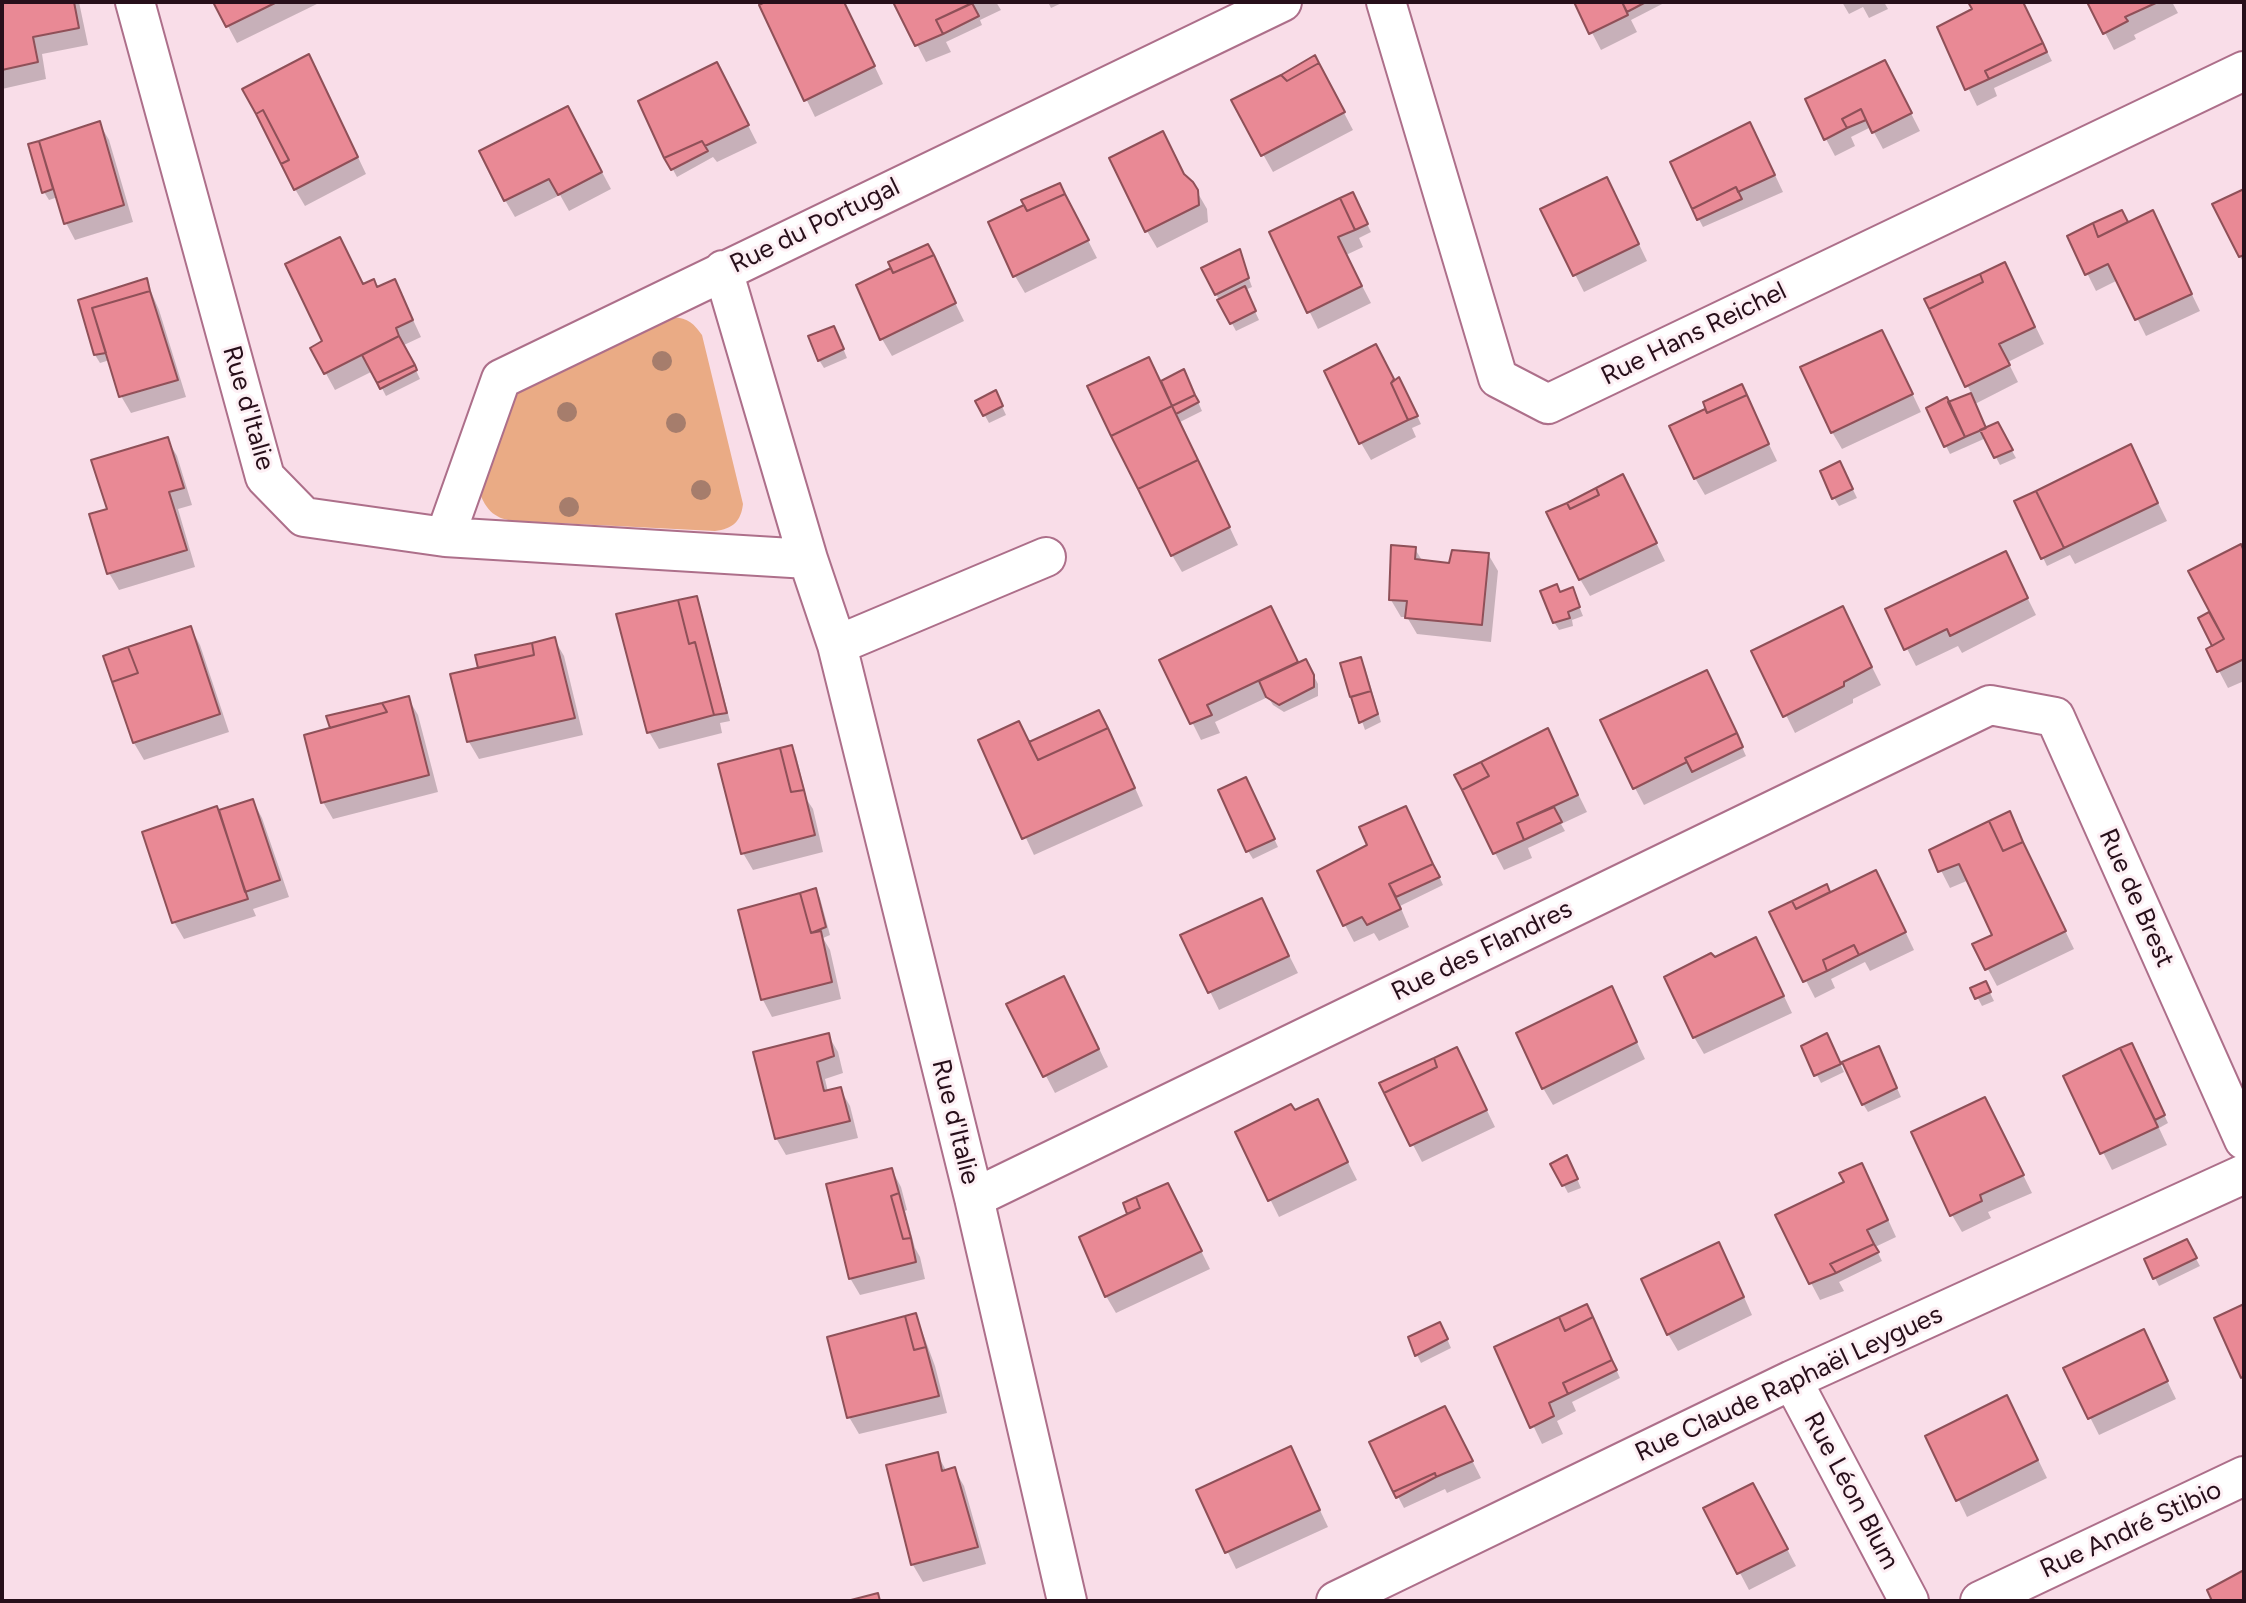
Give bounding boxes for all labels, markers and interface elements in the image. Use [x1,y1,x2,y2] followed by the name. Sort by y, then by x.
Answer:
[725,171,905,281] street label: Rue du Portugal
[1596,276,1792,392] street label: Rue Hans Reichel
[215,342,281,474] street label: Rue d'Italie
[2092,824,2180,972] street label: Rue de Brest
[1386,894,1578,1008] street label: Rue des Flandres
[924,1056,986,1188] street label: Rue d'Italie
[1630,1299,1948,1469] street label: Rue Claude Raphaël Leygues
[1797,1407,1905,1575] street label: Rue Léon Blum
[2035,1474,2227,1586] street label: Rue André Stibio

